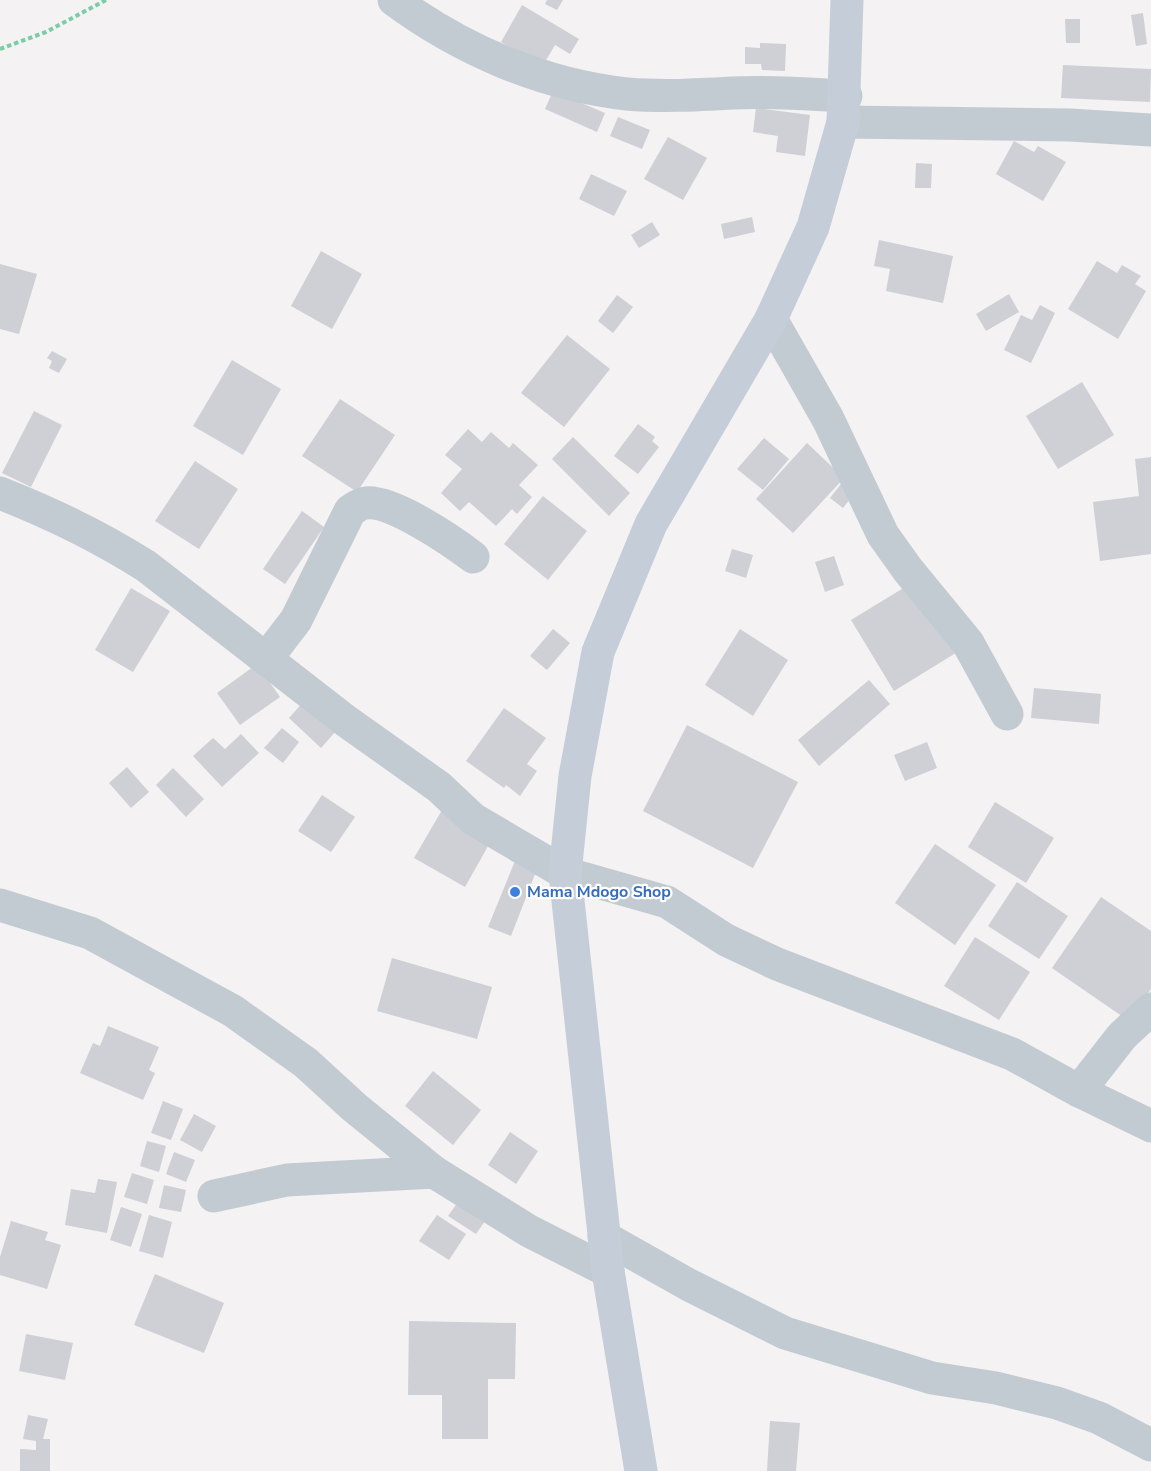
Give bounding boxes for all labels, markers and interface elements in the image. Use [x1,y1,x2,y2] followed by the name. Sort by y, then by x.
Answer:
[527,881,671,903] place label: Mama Mdogo Shop
[508,885,522,899] marker: Mama Mdogo Shop

